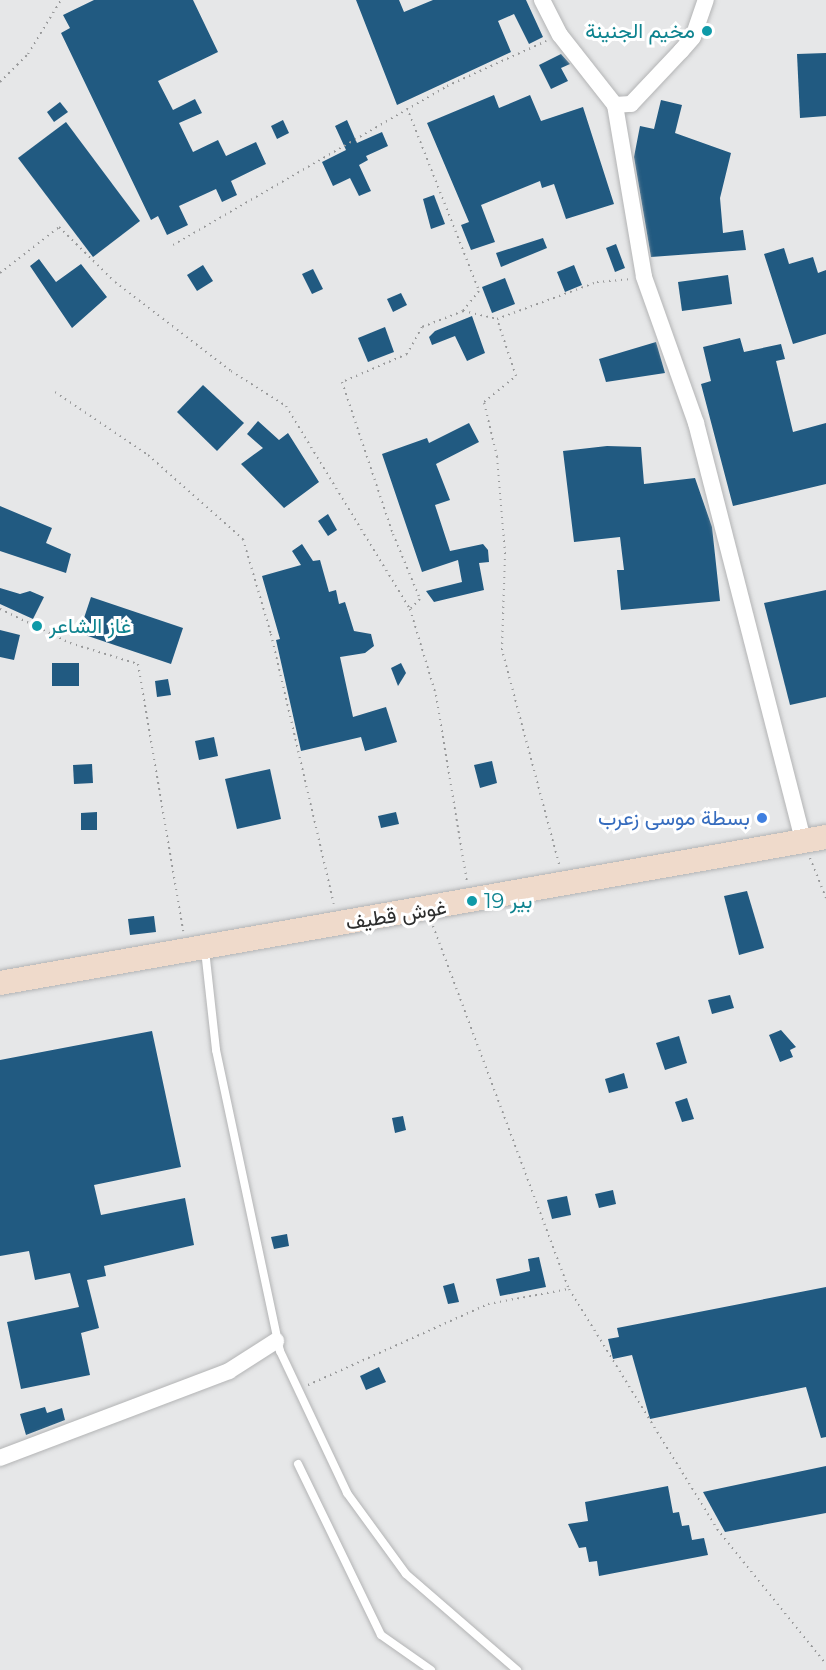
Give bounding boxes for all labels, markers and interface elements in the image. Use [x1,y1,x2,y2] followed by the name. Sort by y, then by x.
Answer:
[585,18,695,44] place label: مخيم الجنينة
[700,24,714,38] marker: مخيم الجنينة
[49,613,131,639] place label: غاز الشاعر
[30,619,44,633] marker: غاز الشاعر
[598,805,750,831] place label: بسطة موسى زعرب
[755,811,769,825] marker: بسطة موسى زعرب
[484,888,533,914] place label: بير 19
[465,894,479,908] marker: بير 19
[344,895,448,935] street label: غوش قطيف

